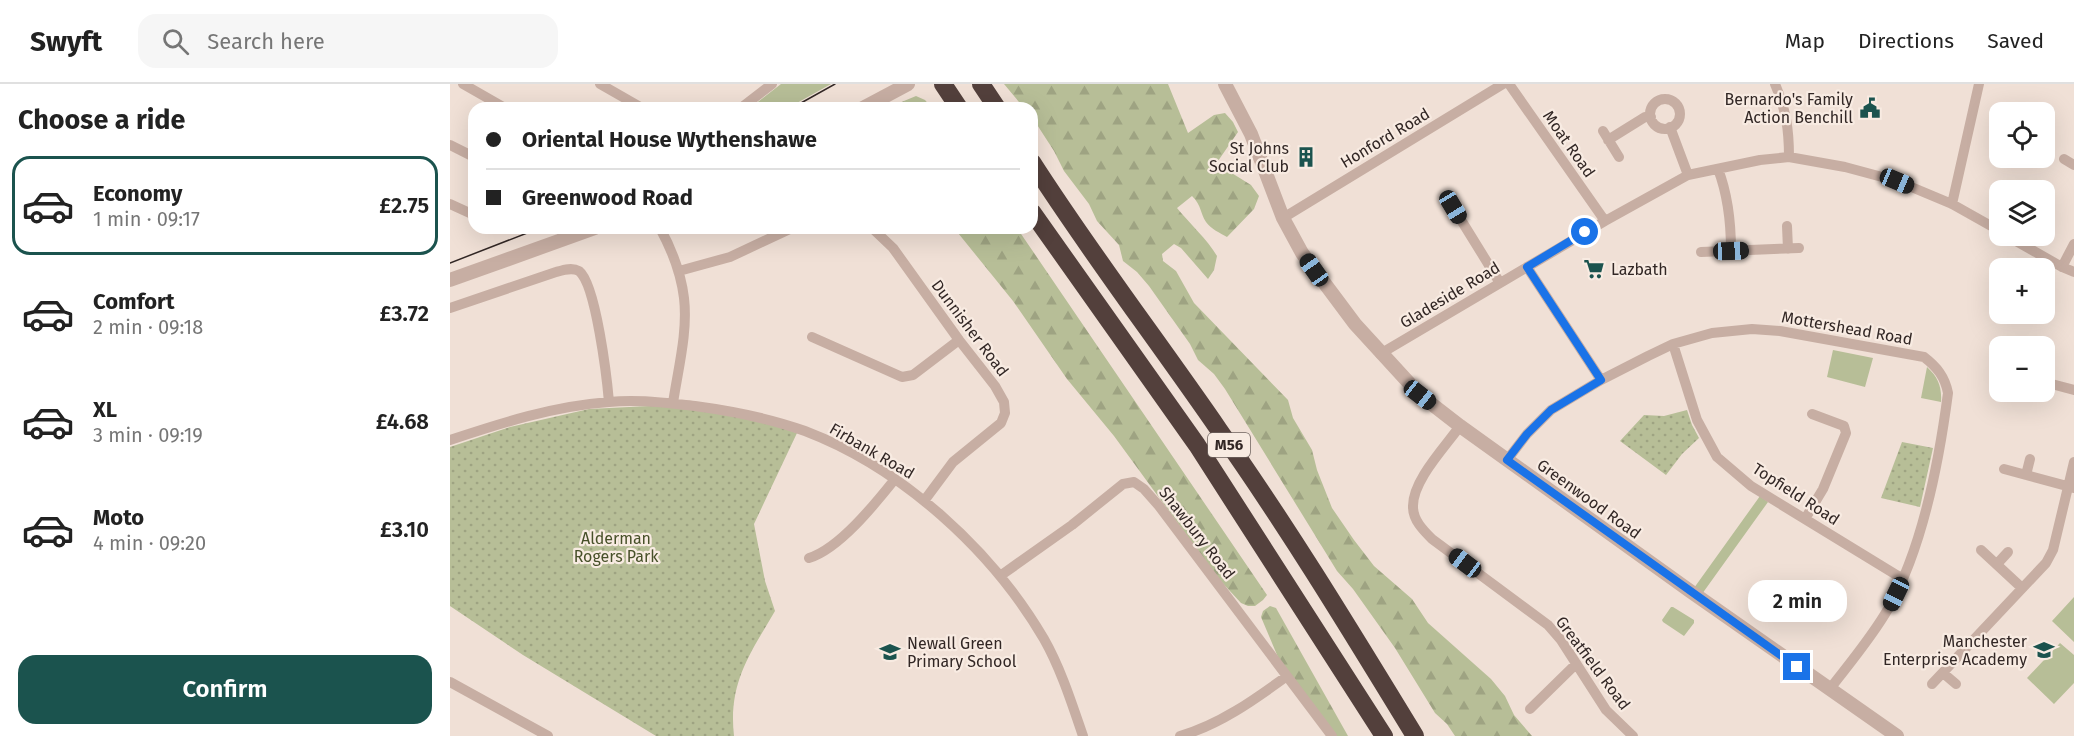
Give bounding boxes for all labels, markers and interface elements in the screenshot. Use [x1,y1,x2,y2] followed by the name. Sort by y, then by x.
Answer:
[138,14,558,68] search box
[30,25,102,58] text: Swyft
[159,25,192,58] icon: search
[207,28,325,55] text: Search here
[1785,28,1825,54] text: Map
[1858,28,1954,54] text: Directions
[1987,28,2044,54] text: Saved
[1725,90,1853,127] place label: Bernardo's Family Action Benchill
[1858,96,1882,120] public building icon: Bernardo's Family Action Benchill
[1989,102,2055,402] map controls
[1989,102,2055,168] button: locate
[18,104,185,136] text: Choose a ride
[1337,104,1433,172] street label: Honford Road
[1539,107,1599,181] street label: Moat Road
[522,126,817,153] text: Oriental House Wythenshawe
[1209,139,1289,176] place label: St Johns Social Club
[1294,145,1318,169] building icon: St Johns Social Club
[1877,166,1917,196] car
[21,179,75,233] icon: car
[93,180,182,207] text: Economy
[1989,180,2055,246] button: layers
[522,184,693,211] text: Greenwood Road
[1436,187,1470,227] car
[379,192,429,219] text: £2.75
[93,207,200,231] text: 1 min · 09:17
[1571,218,1598,245] route start
[1713,241,1749,261] car
[1296,250,1332,290] car
[1582,257,1606,281] supermarket icon: Lazbath
[1397,258,1503,332] street label: Gladeside Road
[1989,258,2055,324] button: +
[1611,260,1668,279] place label: Lazbath
[928,276,1012,380] street label: Dunnisher Road
[21,287,75,341] icon: car
[93,288,174,315] text: Comfort
[379,300,429,327] text: £3.72
[1780,307,1914,349] street label: Mottershead Road
[93,315,203,339] text: 2 min · 09:18
[1989,336,2055,402] button: −
[1400,377,1440,413] car
[21,395,75,449] icon: car
[93,396,117,423] text: XL
[376,408,429,435] text: £4.68
[826,419,918,483] street label: Firbank Road
[93,423,203,447] text: 3 min · 09:19
[1208,433,1250,457] road number: M56
[1533,455,1645,543] street label: Greenwood Road
[1749,459,1843,529] street label: Topfield Road
[1155,483,1239,583] street label: Shawbury Road
[21,503,75,557] icon: car
[93,504,144,531] text: Moto
[380,516,429,543] text: £3.10
[574,529,659,566] park label: Alderman Rogers Park
[93,531,206,555] text: 4 min · 09:20
[1445,545,1485,581] car
[1880,574,1912,614] car
[1748,580,1846,622] callout: 2 min
[1773,589,1822,613] text: 2 min
[1552,613,1634,713] street label: Greatfield Road
[1883,632,2028,669] place label: Manchester Enterprise Academy
[907,634,1017,671] place label: Newall Green Primary School
[2032,638,2056,662] school or university icon: Manchester Enterprise Academy
[878,640,902,664] school or university icon: Newall Green Primary School
[1783,653,1810,680] route end
[18,655,432,724] button: Confirm

